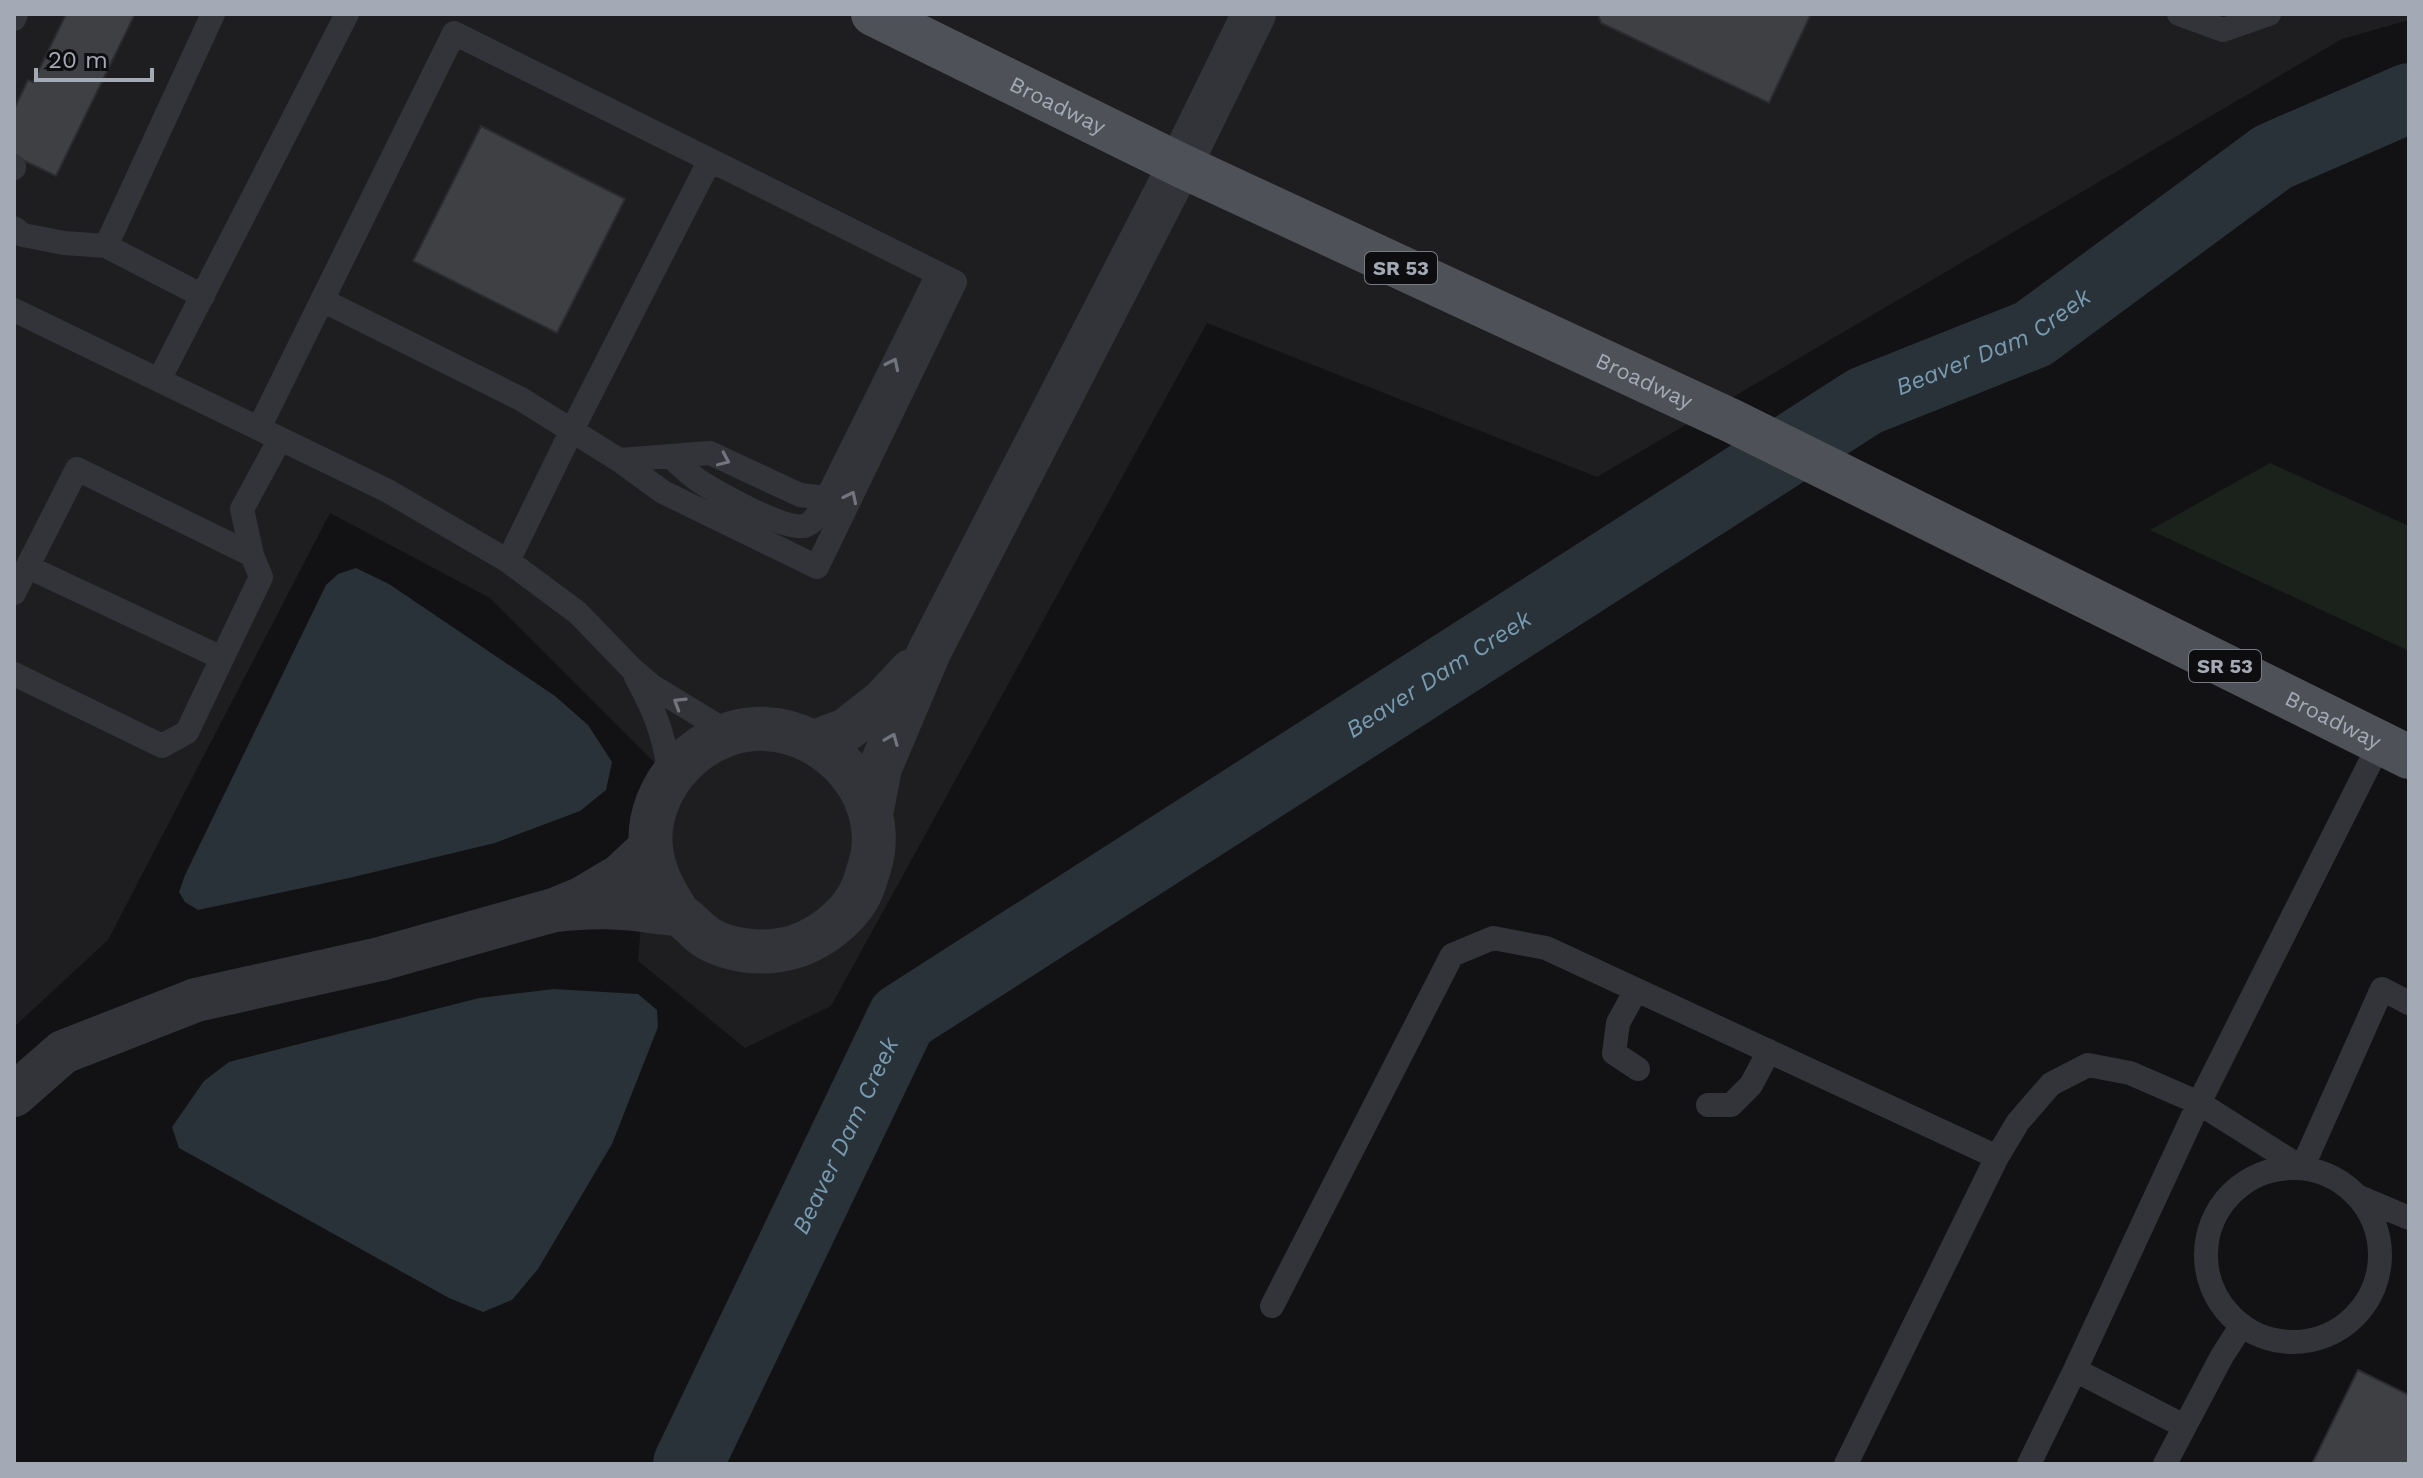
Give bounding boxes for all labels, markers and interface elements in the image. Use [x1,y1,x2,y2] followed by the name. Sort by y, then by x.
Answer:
[36,32,152,82] scale bar
[48,46,108,74] text: 20 m
[1006,71,1110,140] street label: Broadway
[1365,252,1437,284] road number: SR 53
[1892,282,2097,401] water label: Beaver Dam Creek
[1592,348,1697,414] street label: Broadway
[883,358,899,373] one-way arrow
[715,450,730,466] one-way arrow
[841,490,857,505] one-way arrow
[1341,604,1537,744] water label: Beaver Dam Creek
[2189,650,2261,682] road number: SR 53
[2281,686,2386,754] street label: Broadway
[673,697,688,712] one-way arrow
[882,733,899,747] one-way arrow
[786,1032,905,1239] water label: Beaver Dam Creek

